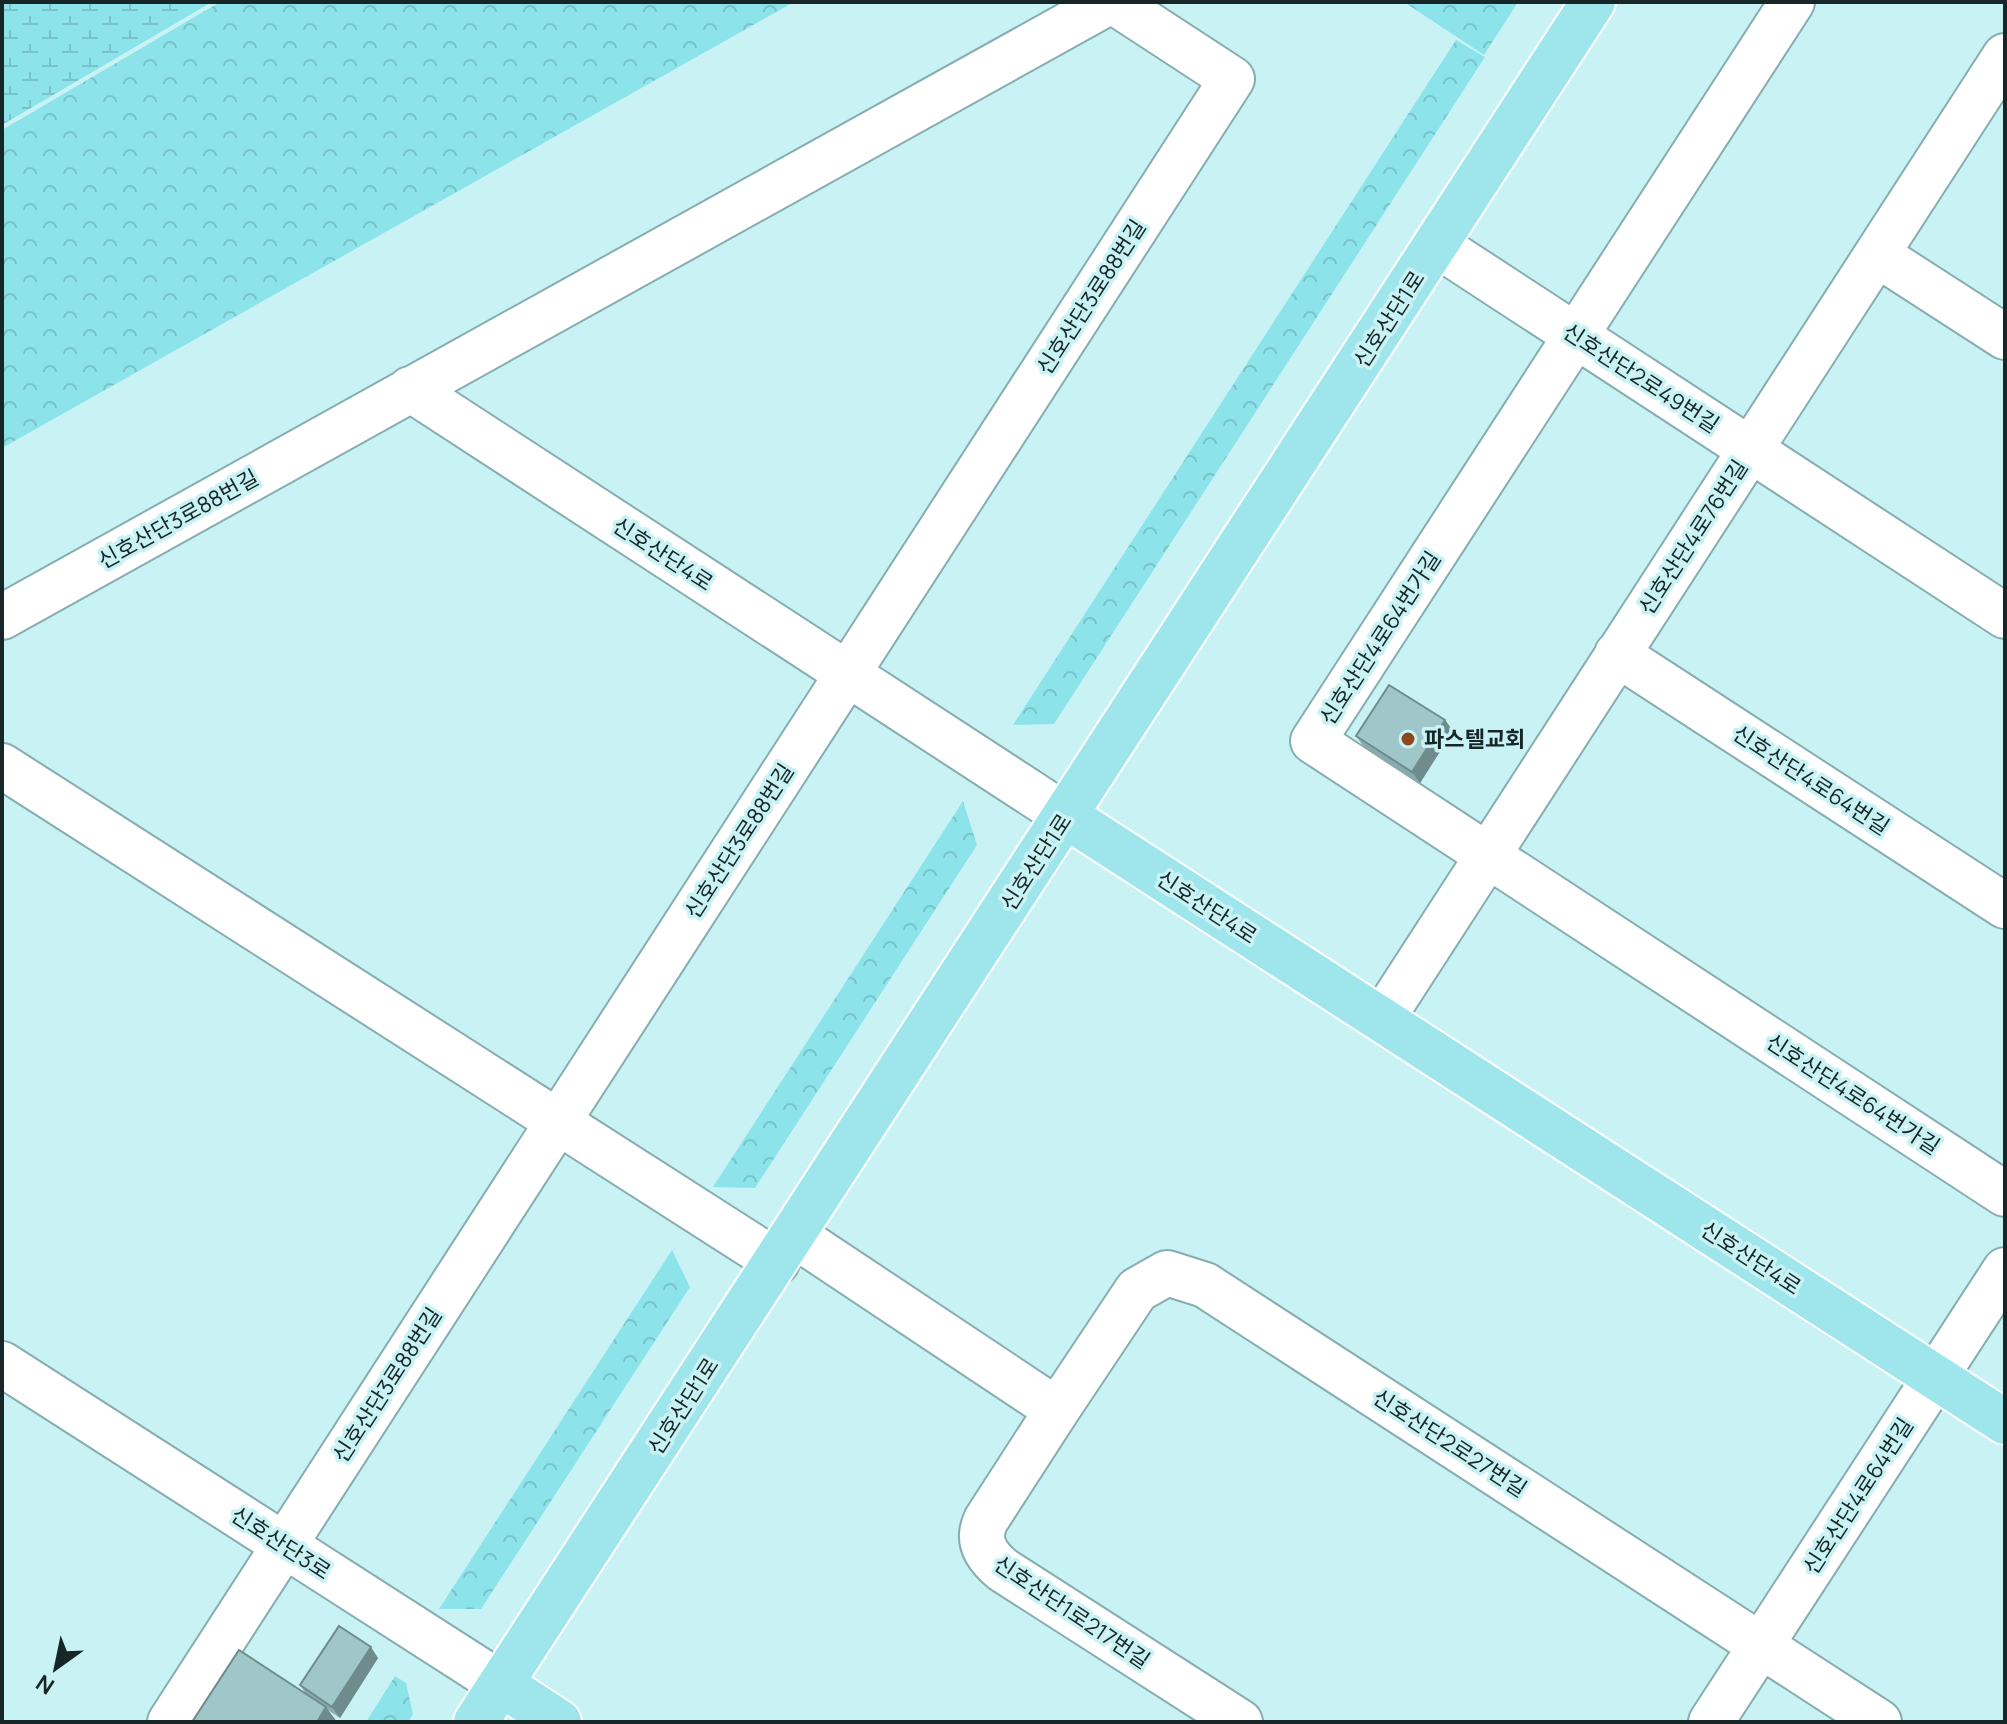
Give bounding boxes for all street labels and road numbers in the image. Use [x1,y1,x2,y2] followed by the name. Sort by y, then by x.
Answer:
[1030,214,1152,380] street label: 신호산단3로88번길
[1347,265,1431,373] street label: 신호산단1로
[1557,316,1725,440] street label: 신호산단2로49번길
[1632,454,1754,620] street label: 신호산단4로76번길
[92,462,264,576] street label: 신호산단3로88번길
[607,510,719,598] street label: 신호산단4로
[1313,545,1447,731] street label: 신호산단4로64번가길
[1727,718,1895,842] street label: 신호산단4로64번길
[678,758,800,924] street label: 신호산단3로88번길
[994,808,1078,916] street label: 신호산단1로
[1151,863,1263,951] street label: 신호산단4로
[1760,1027,1946,1161] street label: 신호산단4로64번가길
[1695,1214,1807,1302] street label: 신호산단4로
[326,1302,448,1468] street label: 신호산단3로88번길
[641,1352,725,1460] street label: 신호산단1로
[1367,1382,1533,1504] street label: 신호산단2로27번길
[1796,1412,1920,1580] street label: 신호산단4로64번길
[225,1500,337,1586] street label: 신호산단3로
[988,1549,1156,1675] street label: 신호산단1로217번길

